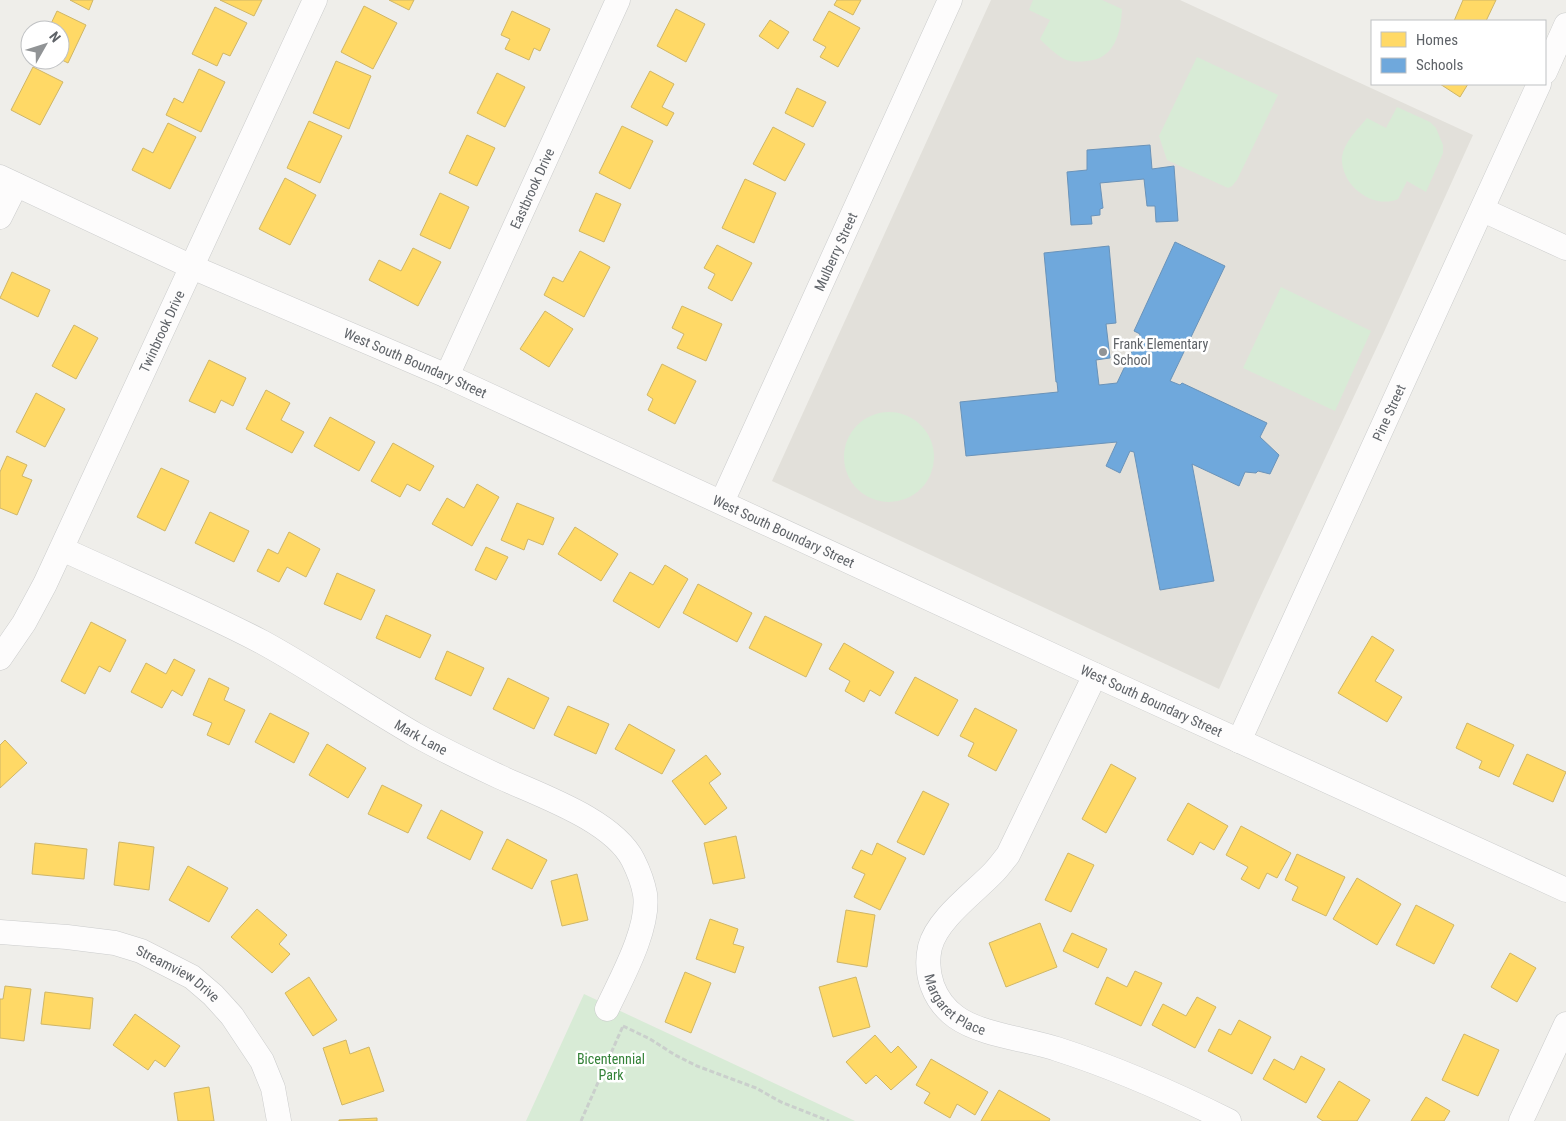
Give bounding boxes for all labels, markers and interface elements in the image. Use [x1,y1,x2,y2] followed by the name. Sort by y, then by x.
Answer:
[20,20,70,70] north arrow
[1371,20,1546,85] legend
[46,28,64,45] text: N
[1416,31,1458,49] text: Homes
[1416,56,1463,74] text: Schools
[507,145,558,231] street label: Eastbrook Drive
[811,210,860,293] street label: Mulberry Street
[136,287,188,375] street label: Twinbrook Drive
[341,325,489,401] street label: West South Boundary Street
[1113,336,1208,368] place label: Frank Elementary School
[1097,346,1109,358] marker: Frank Elementary School
[1369,382,1409,443] street label: Pine Street
[710,492,857,571] street label: West South Boundary Street
[1078,661,1225,740] street label: West South Boundary Street
[392,716,450,758] street label: Mark Lane
[134,942,223,1005] street label: Streamview Drive
[921,972,988,1038] street label: Margaret Place
[577,1051,645,1083] park label: Bicentennial Park

